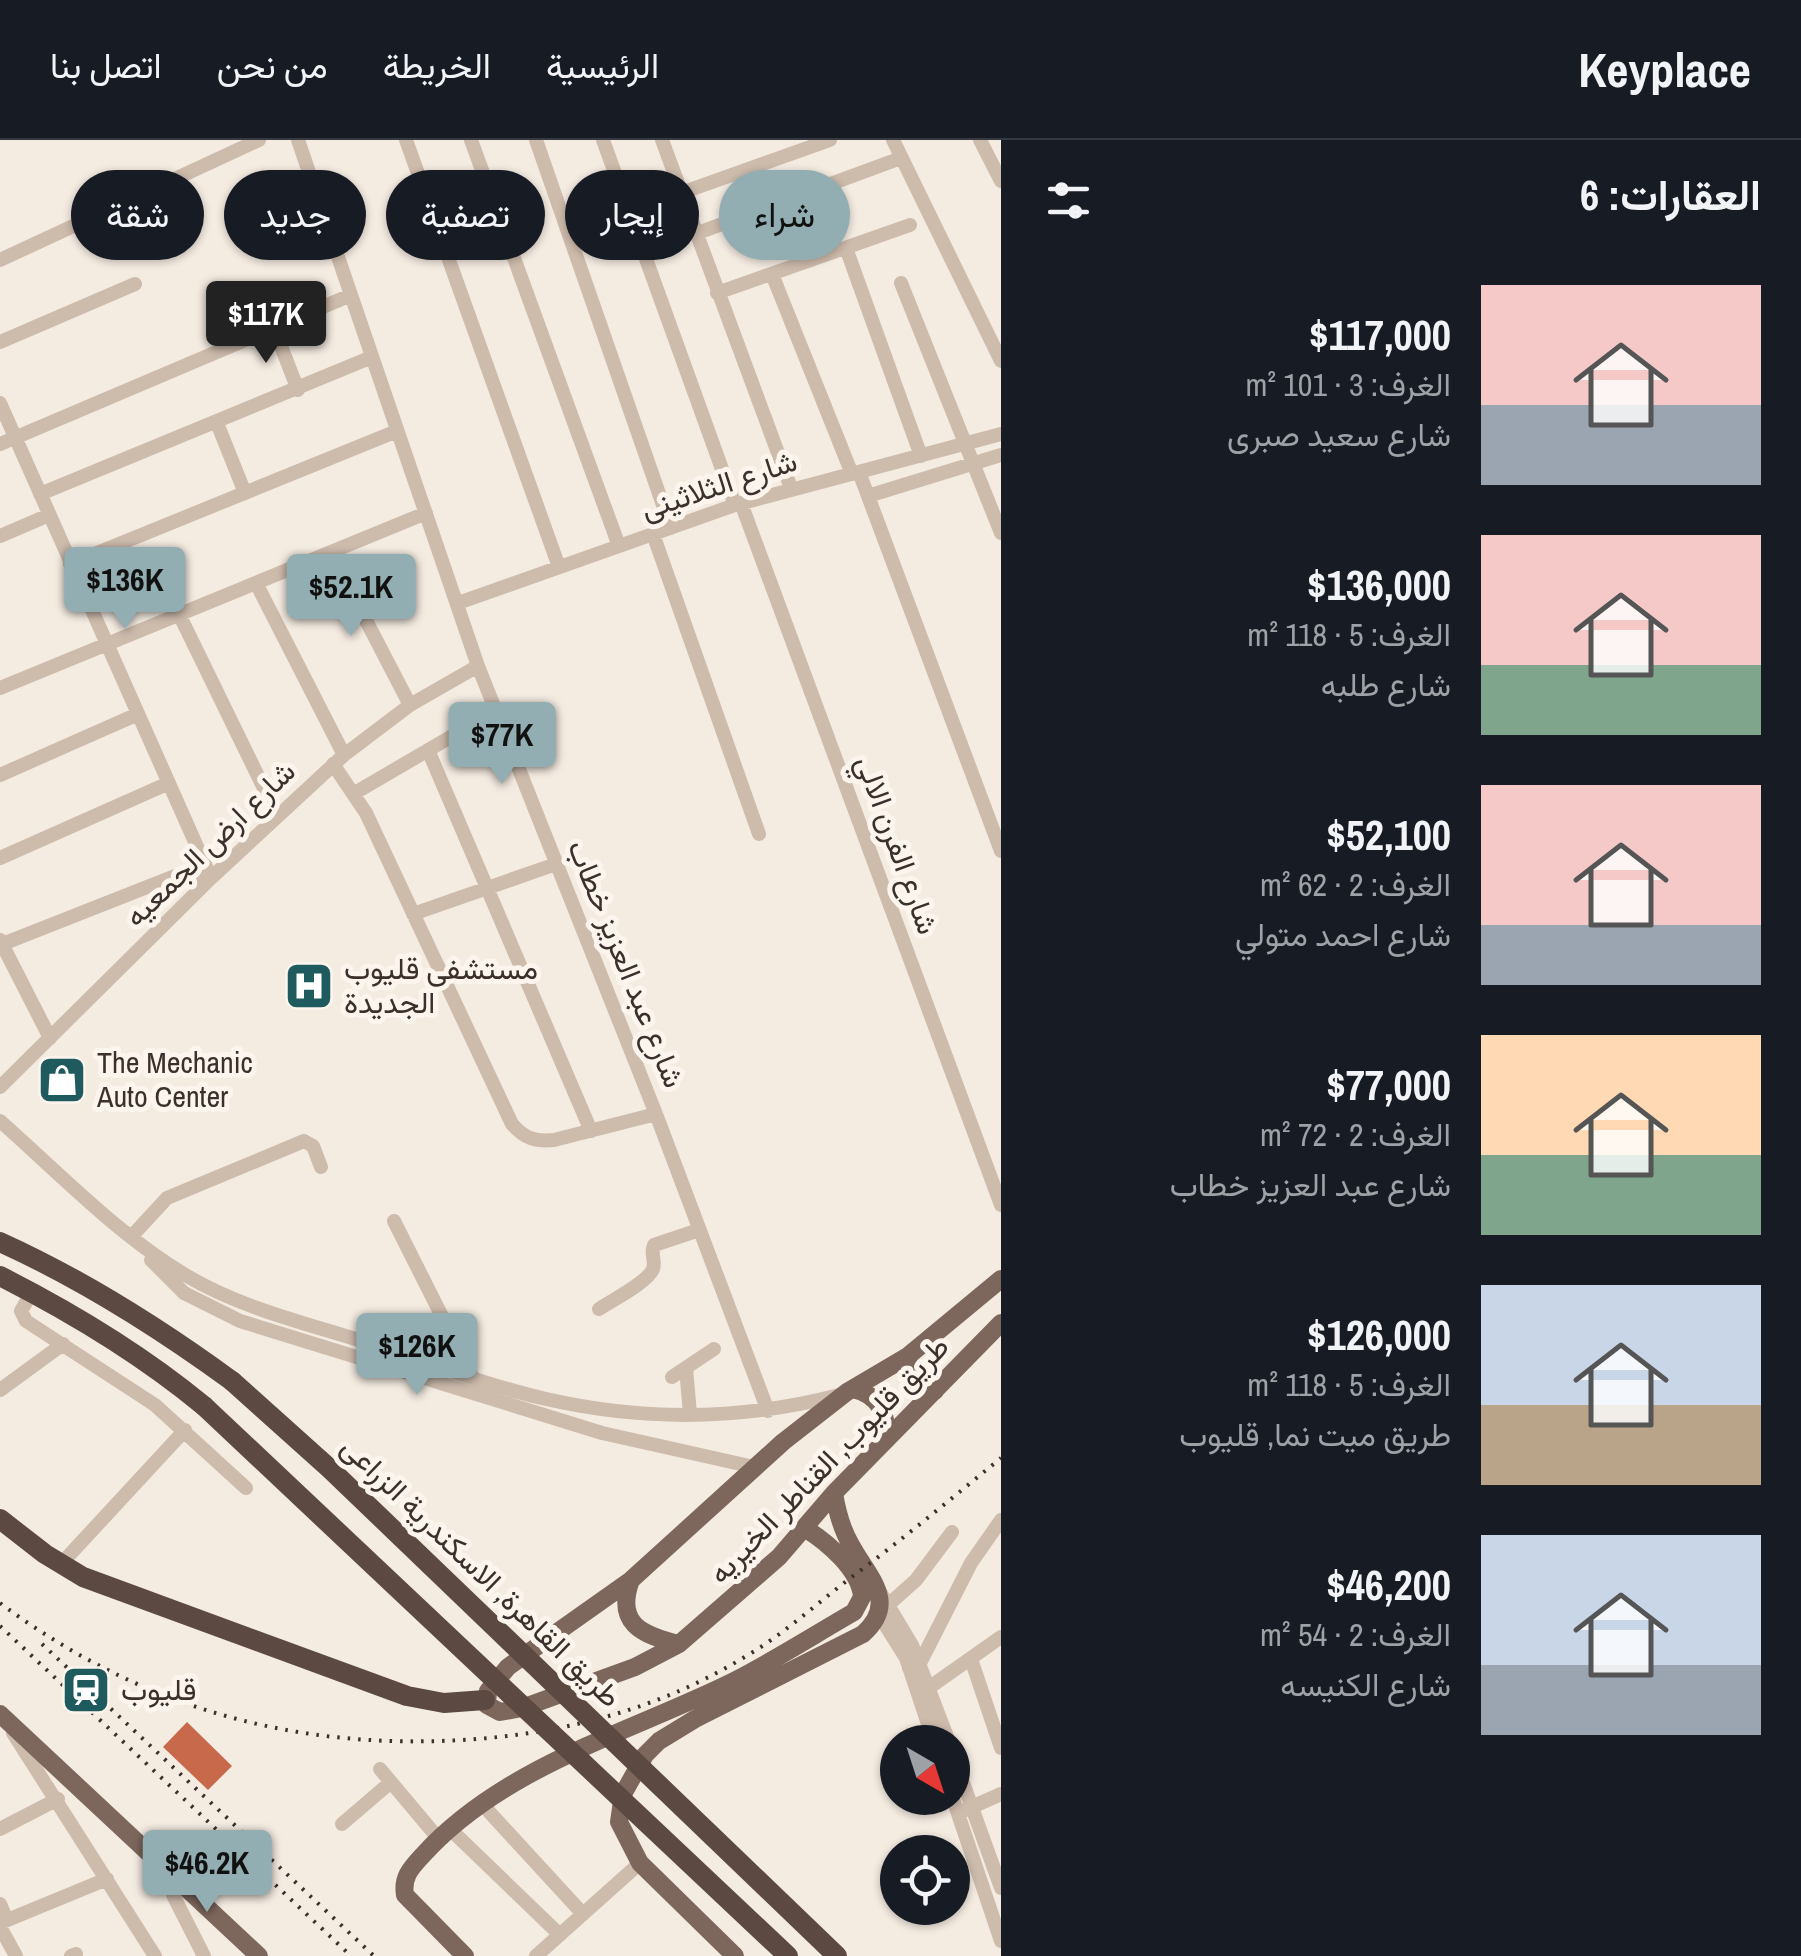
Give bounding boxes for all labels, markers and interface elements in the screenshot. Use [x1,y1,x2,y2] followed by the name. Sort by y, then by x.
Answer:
[1578,37,1751,102] text: Keyplace
[50,42,162,89] text: اتصل بنا
[217,42,328,89] text: من نحن
[383,42,491,89] text: الخريطة
[546,42,659,89] text: الرئيسية
[1580,167,1761,223] text: العقارات: 6
[71,170,204,260] chip: شقة
[224,170,366,260] chip: جديد
[386,170,545,260] chip: تصفية
[565,170,699,260] chip: إيجار
[719,170,850,260] chip: شراء
[1041,173,1096,228] icon: filters
[196,281,336,366] pin: $117K
[228,292,304,335] text: $117K
[1309,307,1451,363] text: $117,000
[1561,325,1681,445] icon: home
[1245,363,1451,406] text: الغرف: 3 · 101 m²
[1227,413,1451,456] text: شارع سعيد صبرى
[635,440,802,529] street label: شارع الثلاثينى
[55,547,195,632] pin: $136K
[270,554,432,639] pin: $52.1K
[1307,557,1451,613] text: $136,000
[86,558,164,601] text: $136K
[309,565,393,608] text: $52.1K
[1561,575,1681,695] icon: home
[1247,613,1451,656] text: الغرف: 5 · 118 m²
[1321,663,1451,706] text: شارع طلبه
[443,702,561,787] pin: $77K
[471,713,533,756] text: $77K
[842,750,949,941] street label: شارع الفرن الالي
[115,751,304,936] street label: شارع ارض الجمعيه
[1327,807,1451,863] text: $52,100
[1561,825,1681,945] icon: home
[558,834,695,1094] street label: شارع عبد العزيز خطاب
[1260,863,1451,906] text: الغرف: 2 · 62 m²
[1235,913,1451,956] text: شارع احمد متولي
[344,948,538,1022] place label: مستشفى قليوب الجديدة
[283,960,335,1012] hospital icon: مستشفى قليوب الجديدة
[96,1042,253,1116] place label: The Mechanic Auto Center
[36,1054,88,1106] shop icon: The Mechanic Auto Center
[1327,1057,1451,1113] text: $77,000
[1561,1075,1681,1195] icon: home
[1260,1113,1451,1156] text: الغرف: 2 · 72 m²
[1170,1163,1451,1206] text: شارع عبد العزيز خطاب
[1307,1307,1451,1363] text: $126,000
[347,1313,487,1398] pin: $126K
[378,1324,456,1367] text: $126K
[1561,1325,1681,1445] icon: home
[699,1327,957,1592] street label: طريق قليوب, القناطر الخيريه
[1247,1363,1451,1406] text: الغرف: 5 · 118 m²
[1179,1413,1451,1456] text: طريق ميت نما, قليوب
[333,1427,630,1716] street label: طريق القاهرة, الاسكندرية الزراعى
[1327,1557,1451,1613] text: $46,200
[1561,1575,1681,1695] icon: home
[1260,1613,1451,1656] text: الغرف: 2 · 54 m²
[1280,1663,1451,1706] text: شارع الكنيسه
[60,1664,112,1716] station icon: قليوب
[121,1669,196,1709] place label: قليوب
[880,1725,970,1815] north arrow
[880,1725,970,1925] map controls
[126,1830,288,1915] pin: $46.2K
[880,1835,970,1925] button: locate
[165,1841,249,1884] text: $46.2K

